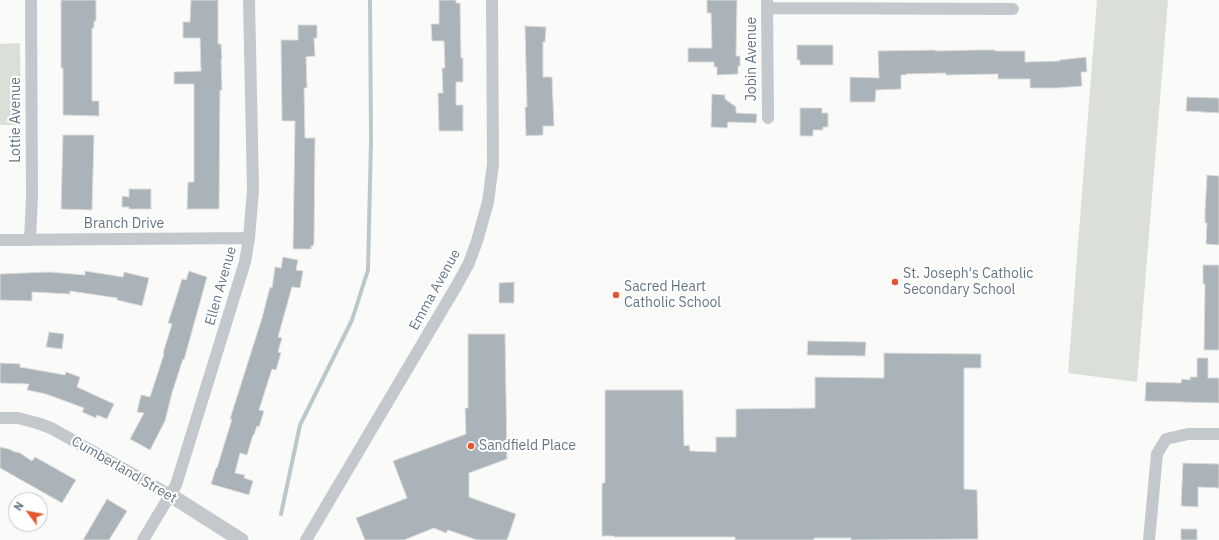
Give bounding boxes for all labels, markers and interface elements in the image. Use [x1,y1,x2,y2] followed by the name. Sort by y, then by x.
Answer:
[744,17,760,101] street label: Jobin Avenue
[8,77,24,163] street label: Lottie Avenue
[84,216,164,232] street label: Branch Drive
[202,245,240,327] street label: Ellen Avenue
[406,247,464,333] street label: Emma Avenue
[903,266,1033,298] place label: St. Joseph's Catholic Secondary School
[890,277,900,287] marker: St. Joseph's Catholic Secondary School
[624,279,721,312] place label: Sacred Heart Catholic School
[611,290,621,300] marker: Sacred Heart Catholic School
[68,433,180,507] street label: Cumberland Street
[479,438,576,454] place label: Sandfield Place
[466,441,476,451] marker: Sandfield Place
[8,492,48,532] north arrow
[11,499,27,513] text: N

